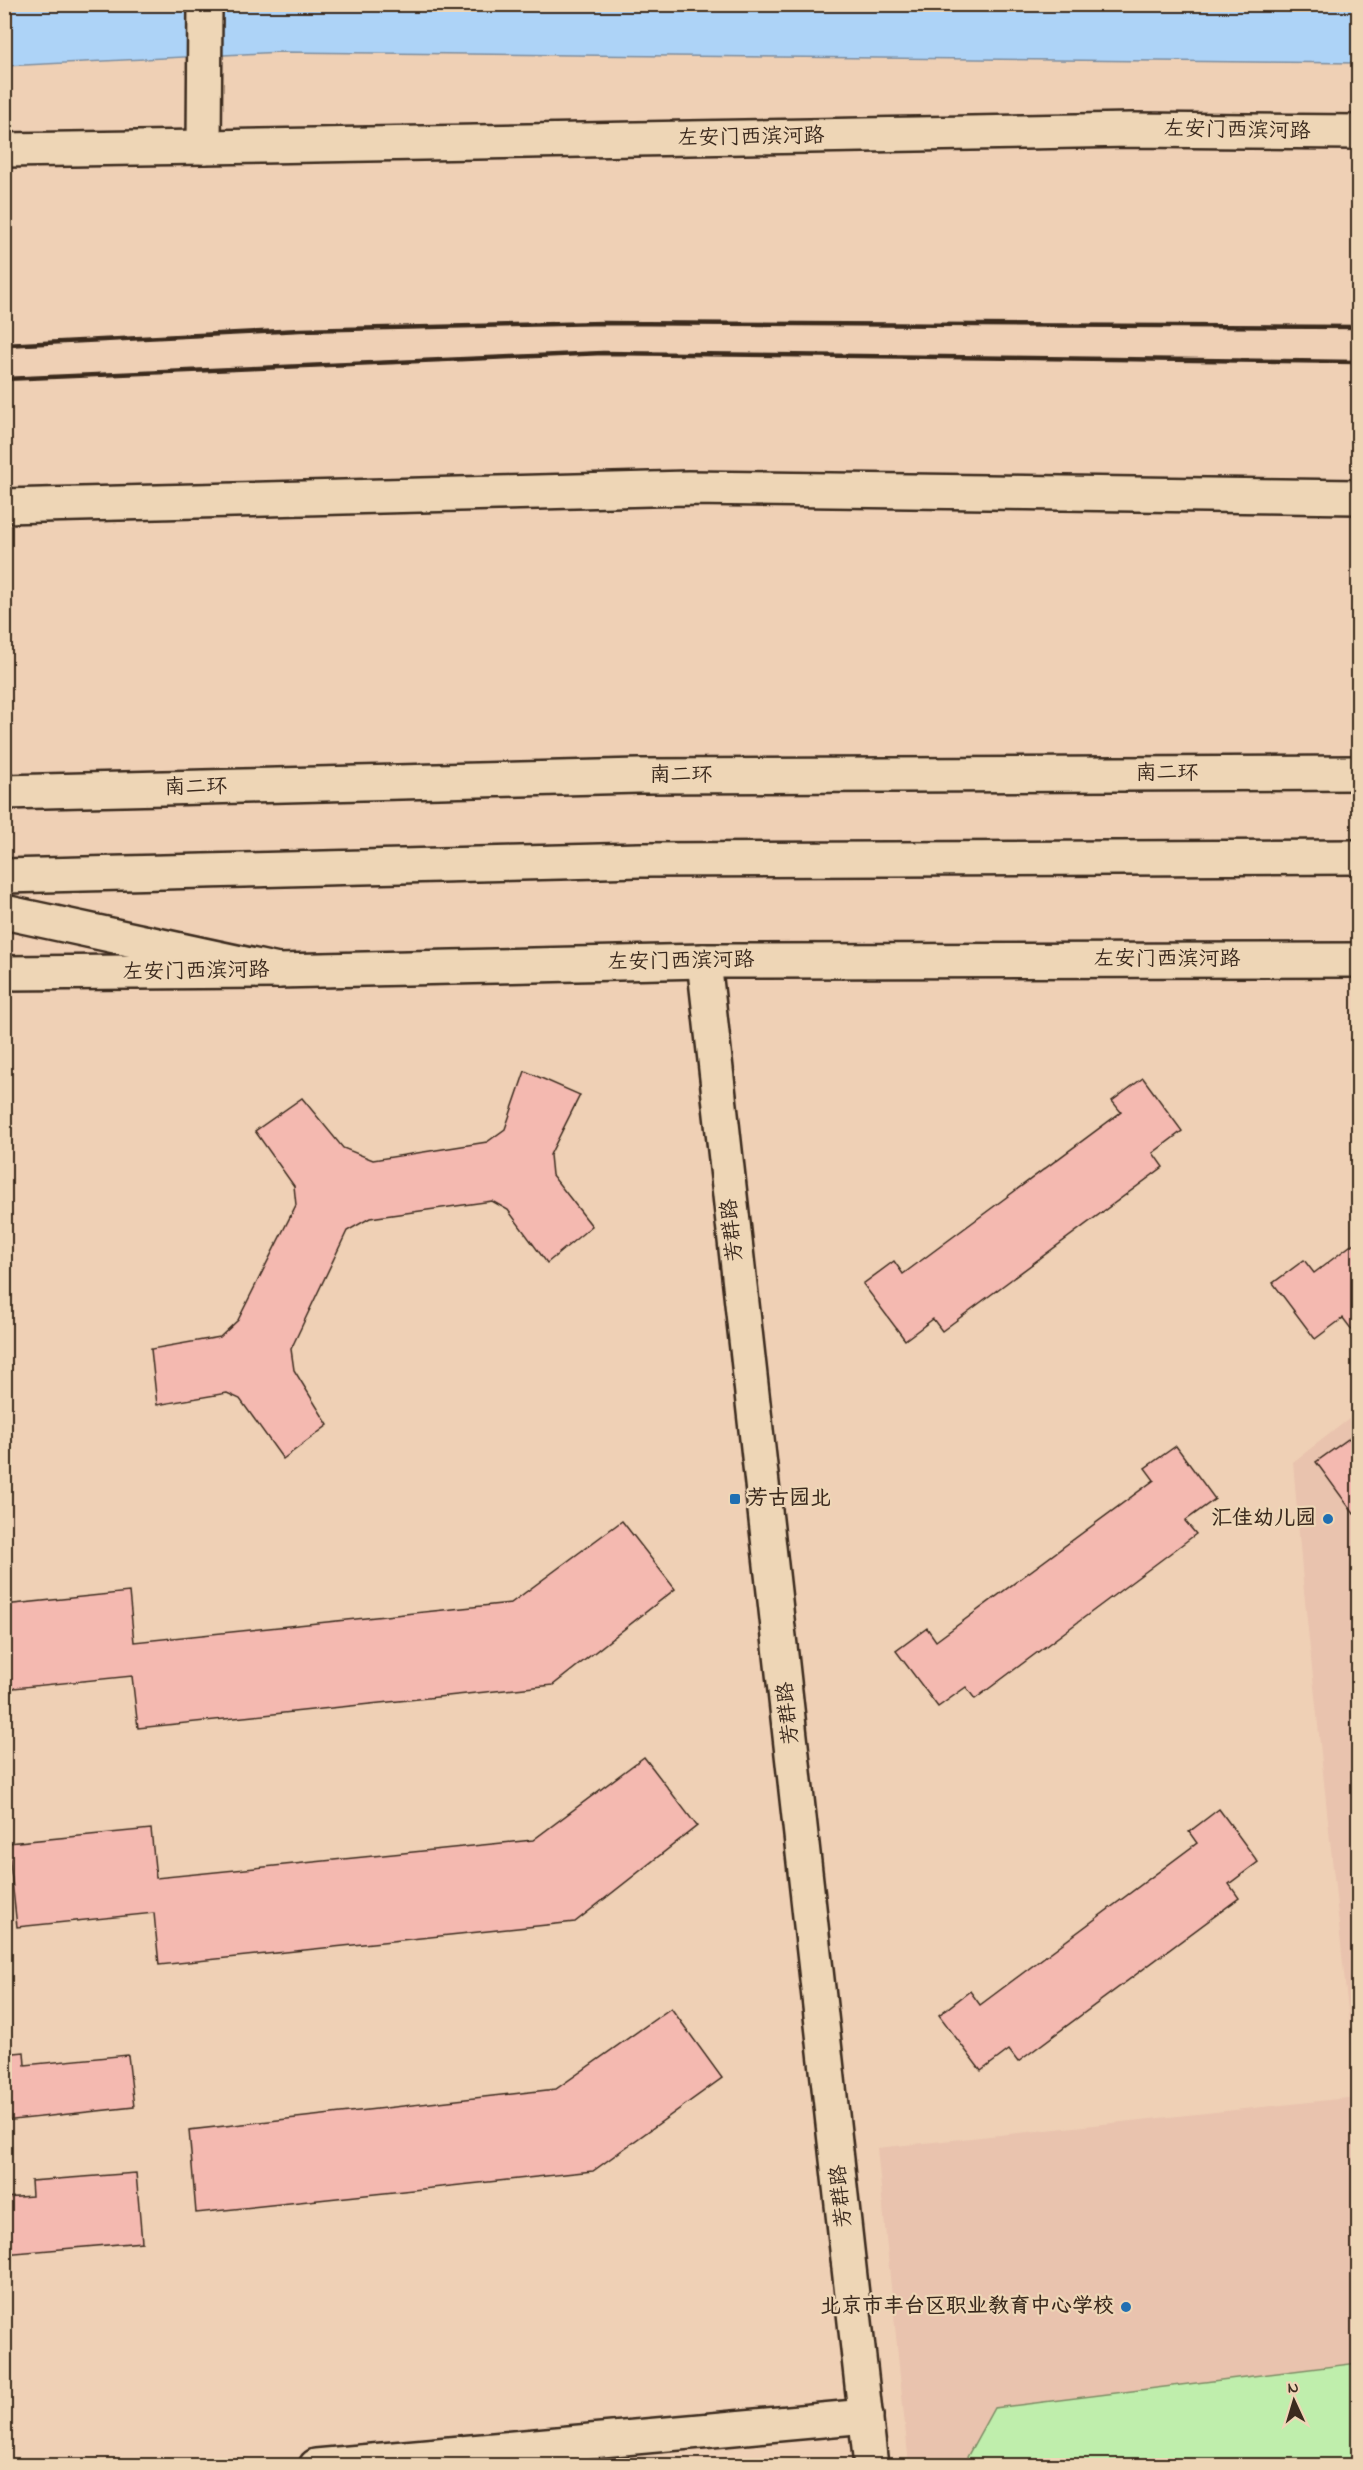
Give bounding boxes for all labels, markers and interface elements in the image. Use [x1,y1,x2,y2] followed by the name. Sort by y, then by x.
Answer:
[1163,115,1311,147] street label: 左安门西滨河路
[677,122,825,154] street label: 左安门西滨河路
[1136,759,1199,789] street label: 南二环
[650,761,713,791] street label: 南二环
[164,772,228,804] street label: 南二环
[1094,945,1241,975] street label: 左安门西滨河路
[607,946,755,978] street label: 左安门西滨河路
[122,956,270,988] street label: 左安门西滨河路
[715,1197,751,1263] street label: 芳群路
[747,1484,831,1514] place label: 芳古园北
[728,1492,742,1506] marker: 芳古园北
[1211,1504,1316,1534] place label: 汇佳幼儿园
[1321,1512,1335,1526] marker: 汇佳幼儿园
[771,1680,807,1746] street label: 芳群路
[824,2163,860,2229] street label: 芳群路
[820,2292,1114,2322] place label: 北京市丰台区职业教育中心学校
[1119,2300,1133,2314] marker: 北京市丰台区职业教育中心学校
[1264,2371,1324,2431] north arrow
[1287,2376,1300,2400] text: N

